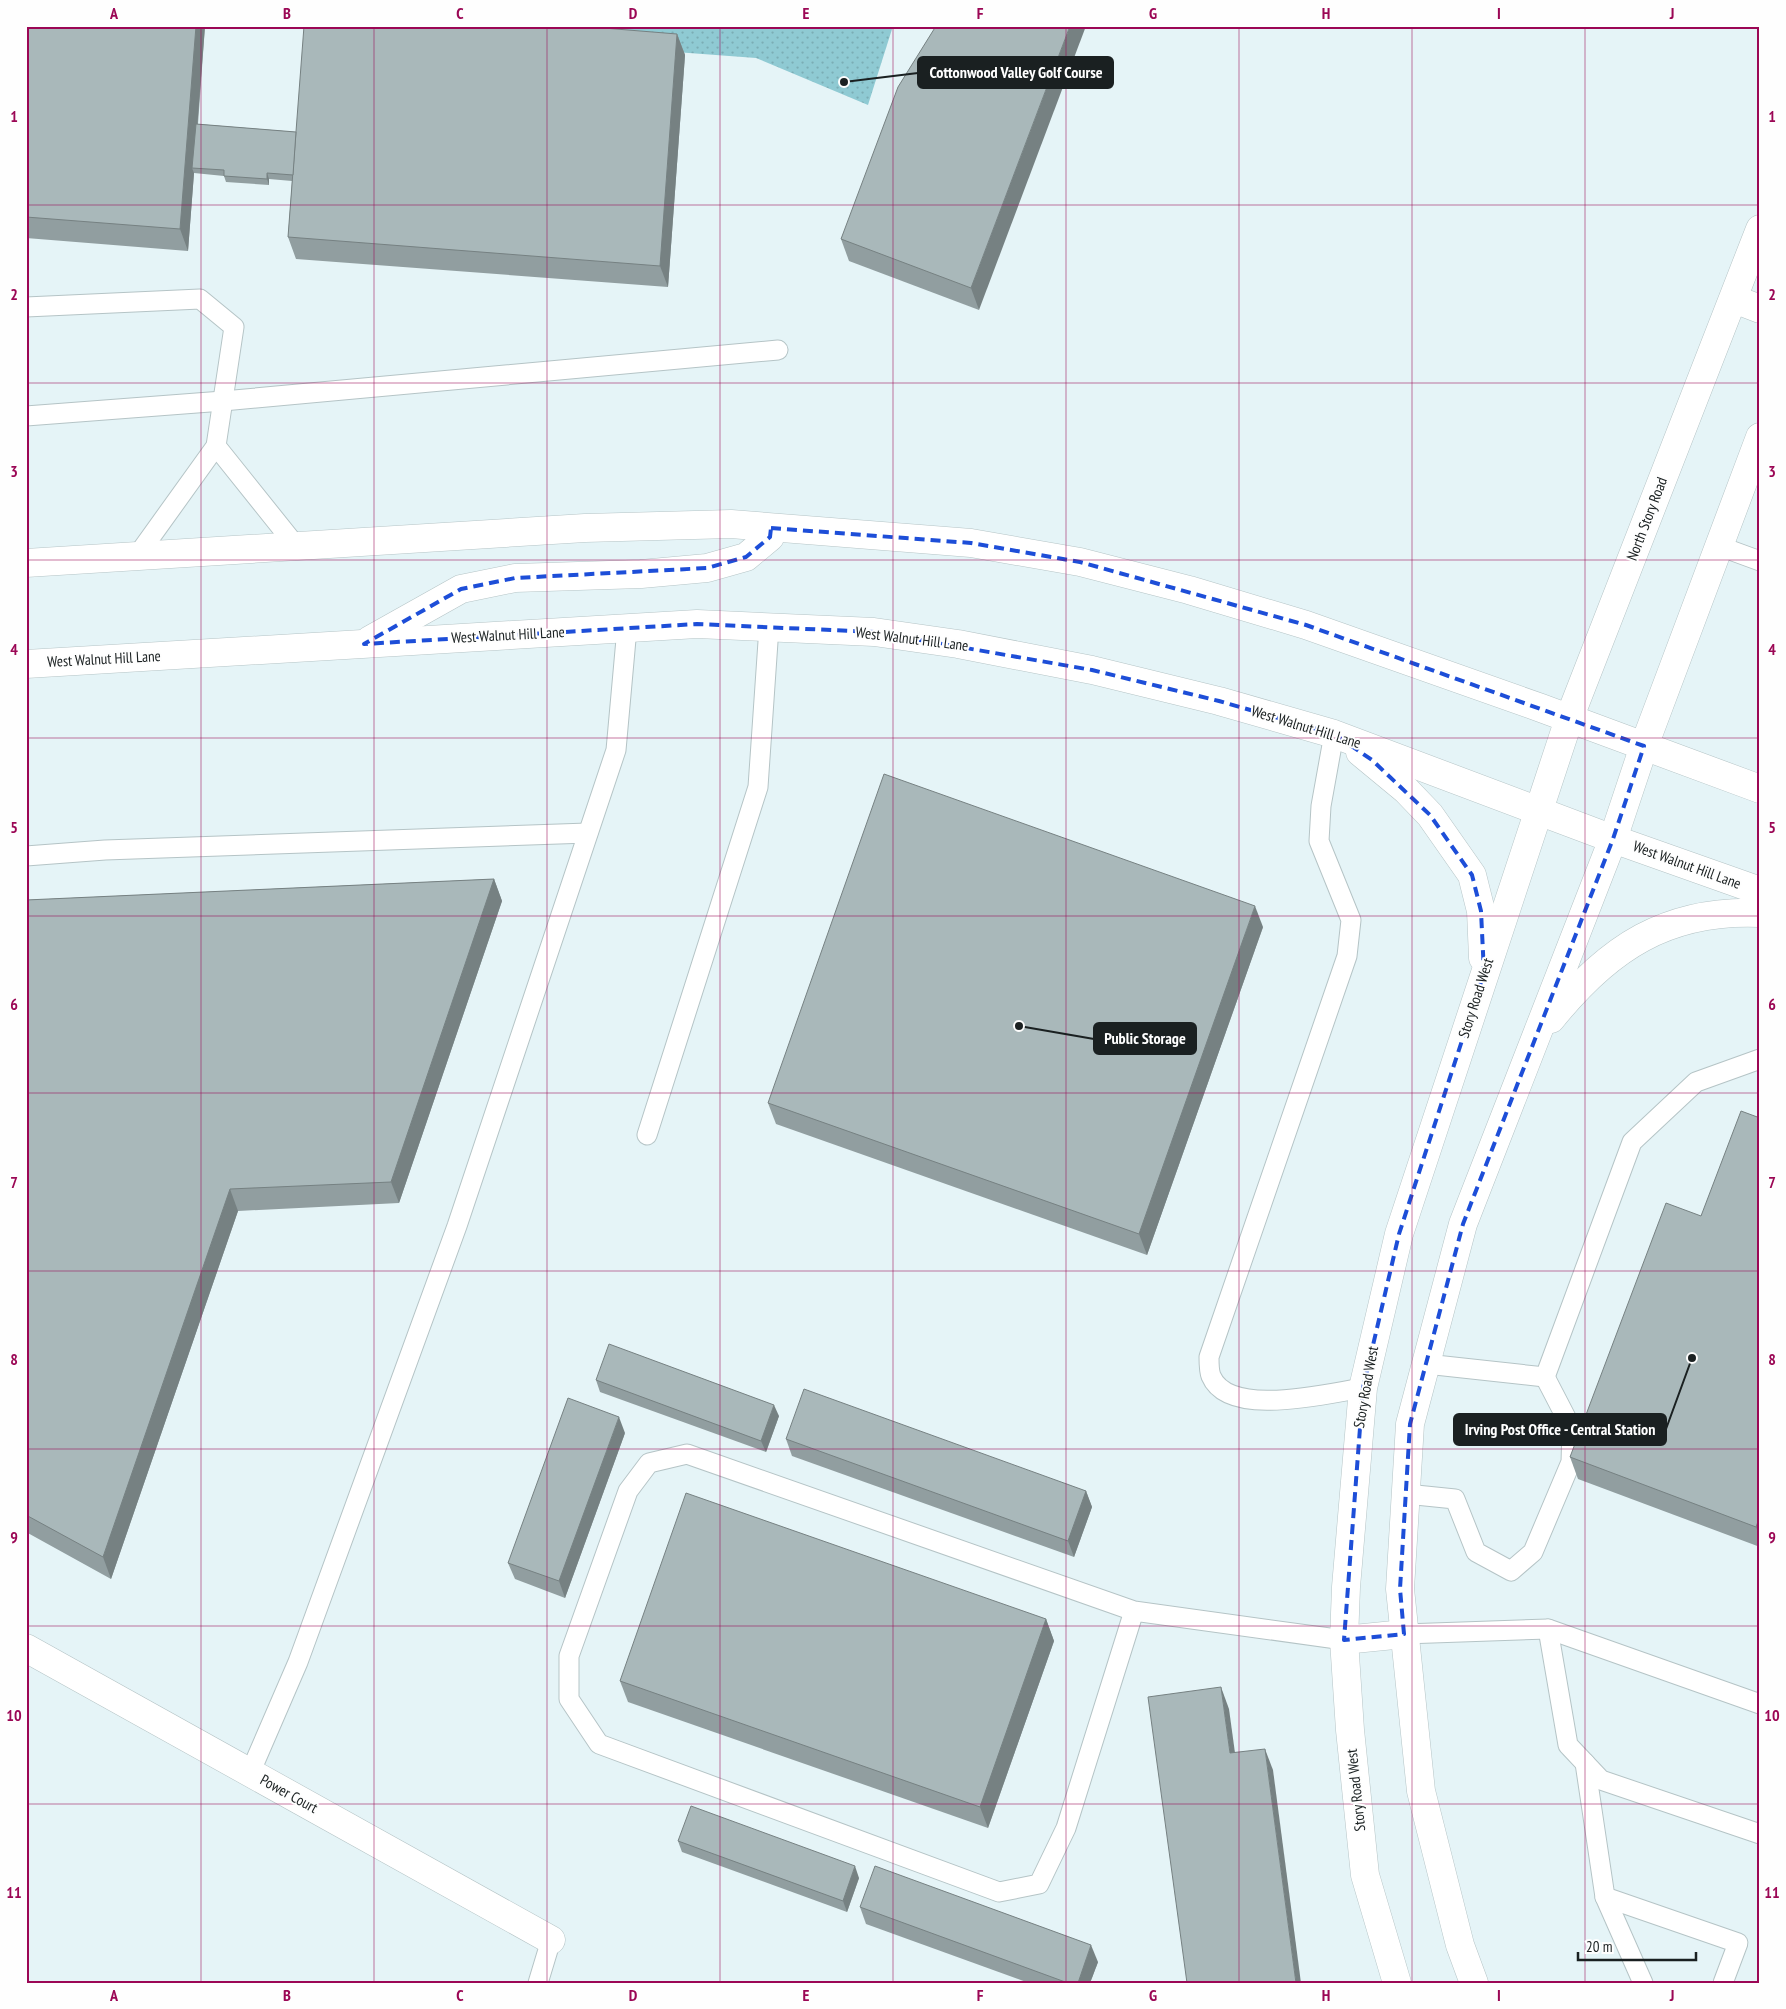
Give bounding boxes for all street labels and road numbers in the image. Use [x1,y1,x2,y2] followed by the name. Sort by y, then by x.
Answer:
[1622,474,1671,563] street label: North Story Road
[451,622,565,647] street label: West Walnut Hill Lane
[855,622,970,655] street label: West Walnut Hill Lane
[47,646,161,671] street label: West Walnut Hill Lane
[1249,701,1363,752] street label: West Walnut Hill Lane
[1631,836,1744,893] street label: West Walnut Hill Lane
[1454,956,1497,1040] street label: Story Road West
[1349,1344,1382,1429] street label: Story Road West
[1342,1748,1369,1832] street label: Story Road West
[257,1770,321,1817] street label: Power Court

